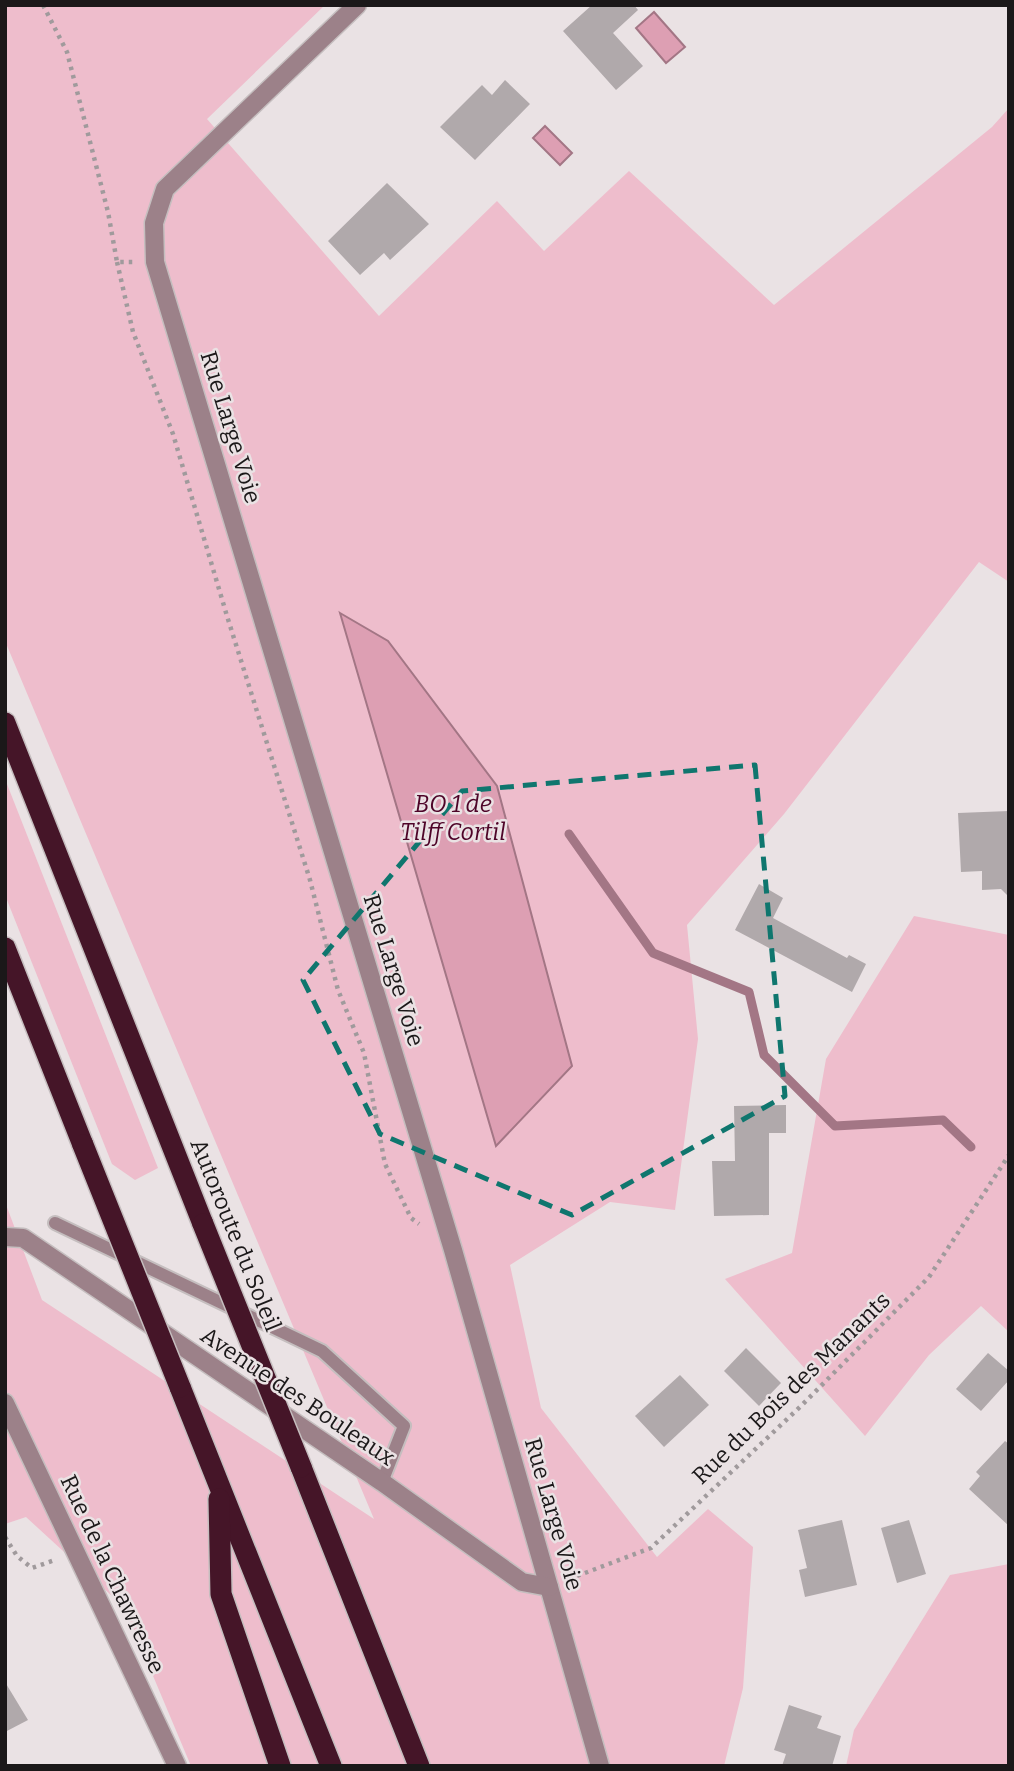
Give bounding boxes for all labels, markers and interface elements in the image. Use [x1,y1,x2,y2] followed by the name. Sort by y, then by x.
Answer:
[195,348,267,506] street label: Rue Large Voie
[400,790,506,846] water label: BO 1 de Tilff Cortil
[358,891,430,1049] street label: Rue Large Voie
[185,1135,288,1336] street label: Autoroute du Soleil
[686,1286,896,1490] street label: Rue du Bois des Manants
[196,1321,401,1471] street label: Avenue des Bouleaux
[519,1434,589,1594] street label: Rue Large Voie
[55,1470,171,1678] street label: Rue de la Chawresse

